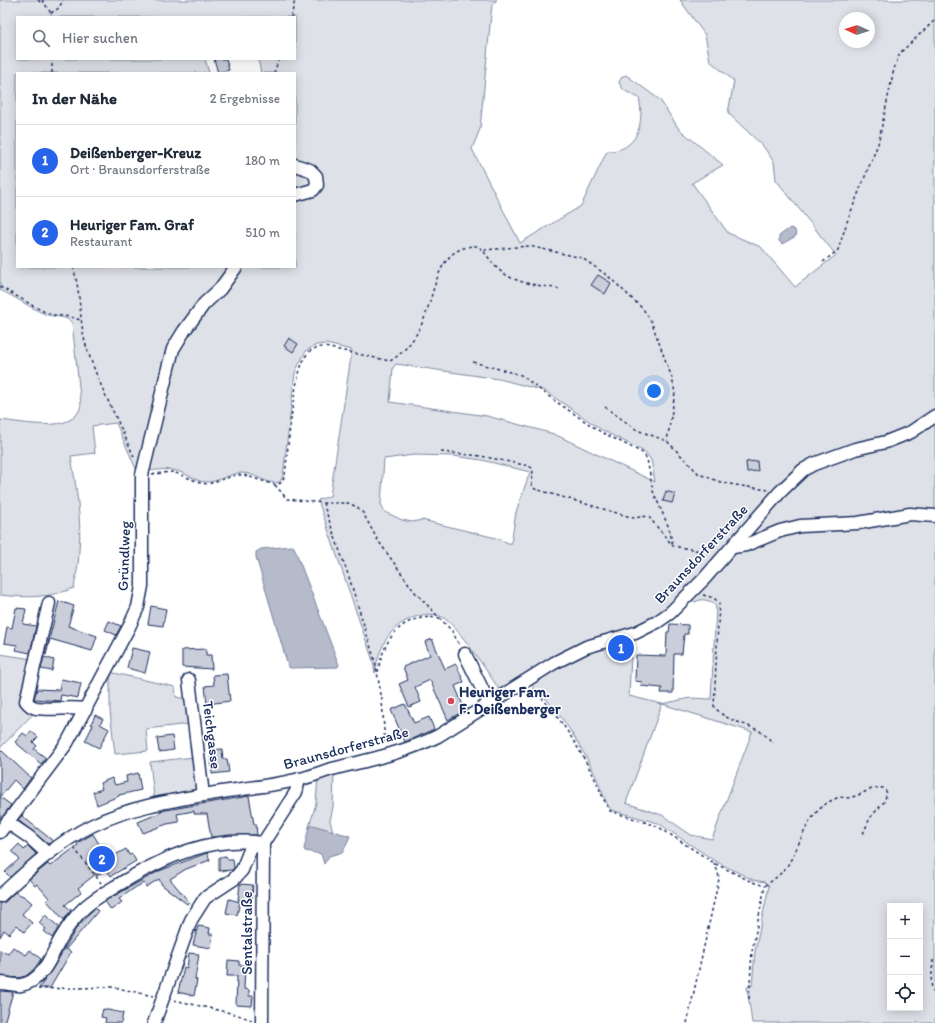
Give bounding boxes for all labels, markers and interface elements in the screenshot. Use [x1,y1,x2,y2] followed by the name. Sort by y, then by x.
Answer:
[839,12,875,48] north arrow
[16,16,296,60] search box
[30,27,52,49] icon: search
[62,29,138,47] text: Hier suchen
[32,88,117,108] text: In der Nähe
[210,91,280,106] text: 2 Ergebnisse
[70,144,201,162] text: Deißenberger-Kreuz
[42,153,48,168] text: 1
[245,153,280,168] text: 180 m
[70,162,210,177] text: Ort · Braunsdorferstraße
[70,216,194,234] text: Heuriger Fam. Graf
[42,225,48,240] text: 2
[245,225,280,240] text: 510 m
[70,234,132,249] text: Restaurant
[644,381,664,401] your location
[650,501,752,607] street label: Braunsdorferstraße
[114,520,134,591] street label: Gründlweg
[608,633,634,663] pin: 1
[459,683,561,719] place label: Heuriger Fam. F. Deißenberger
[446,696,456,706] marker: Heuriger Fam. F. Deißenberger
[199,700,225,770] street label: Teichgasse
[281,723,411,773] street label: Braunsdorferstraße
[89,844,115,874] pin: 2
[238,891,256,975] street label: Sentalstraße
[887,903,923,1011] map controls
[887,903,923,939] button: +
[887,939,923,975] button: −
[887,975,923,1011] button: locate

